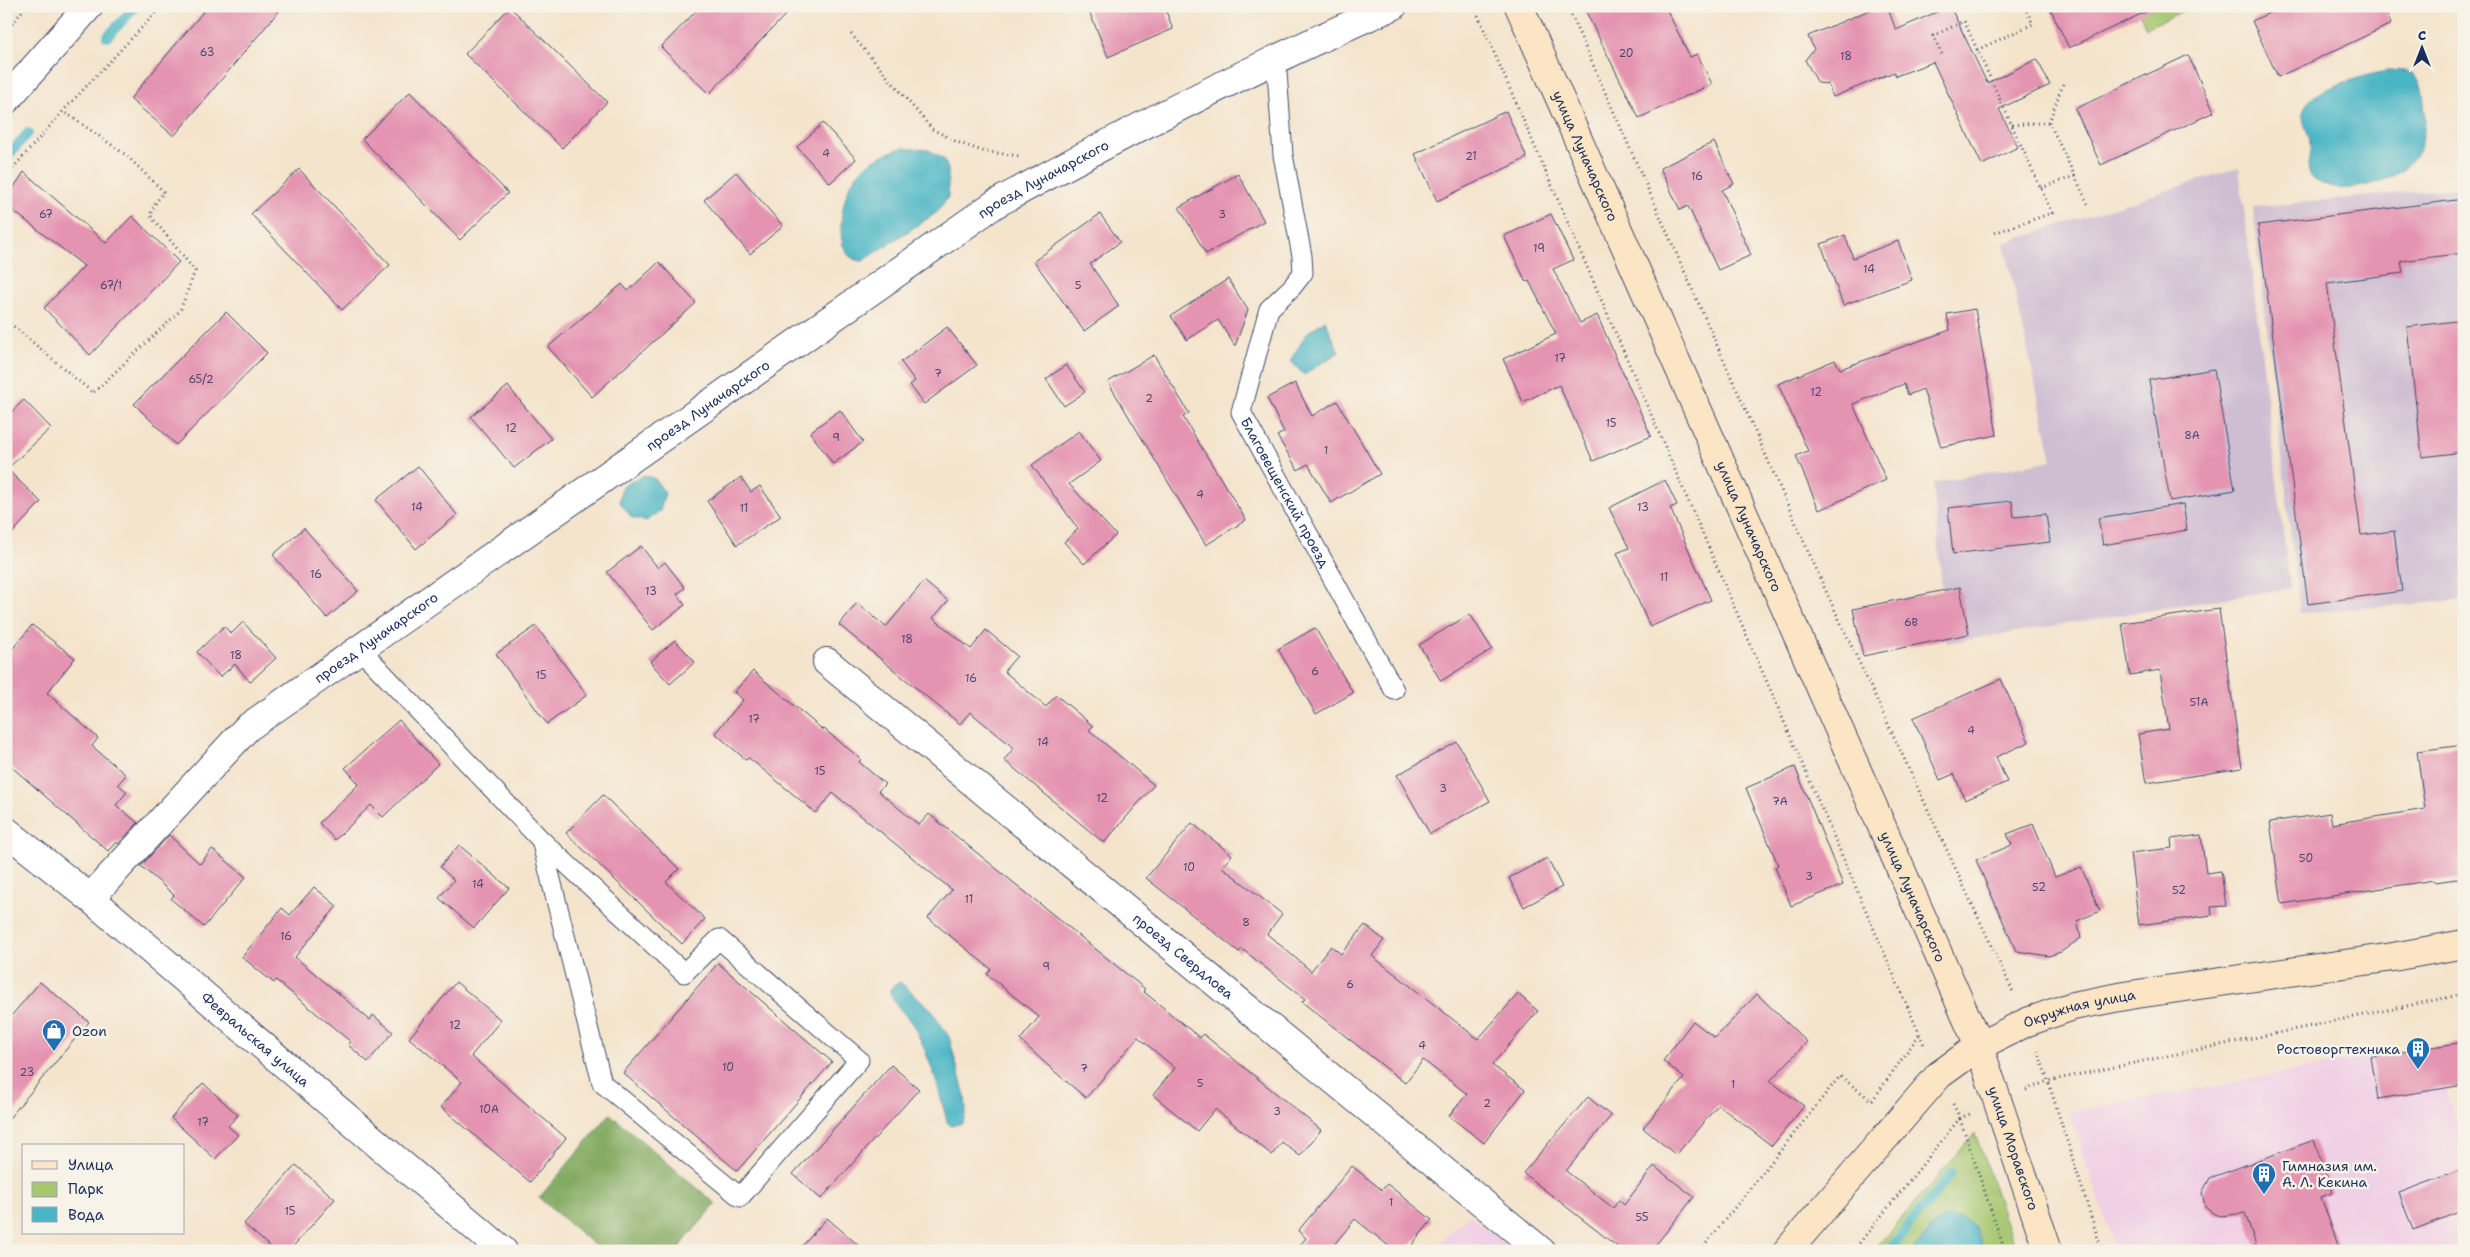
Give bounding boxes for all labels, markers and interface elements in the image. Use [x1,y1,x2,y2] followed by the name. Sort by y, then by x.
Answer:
[2398,22,2448,72] north arrow
[2418,26,2426,44] text: С
[200,45,214,60] house number: 63
[1618,46,1634,61] house number: 20
[1840,49,1852,64] house number: 18
[1549,88,1622,224] street label: улица Луначарского
[974,136,1112,222] street label: проезд Луначарского
[822,146,830,161] house number: 4
[1465,149,1477,164] house number: 21
[1691,169,1703,184] house number: 16
[39,207,53,222] house number: 67
[1218,207,1226,222] house number: 3
[1533,241,1545,256] house number: 19
[1863,262,1875,277] house number: 14
[100,278,122,293] house number: 67/1
[1075,278,1082,293] house number: 5
[1554,351,1566,366] house number: 17
[642,356,773,455] street label: проезд Луначарского
[934,366,942,381] house number: 7
[188,372,214,387] house number: 65/2
[1810,385,1822,400] house number: 12
[1145,391,1153,406] house number: 2
[1237,414,1334,571] street label: Благовещенский проезд
[1605,416,1617,431] house number: 15
[505,421,517,436] house number: 12
[2184,428,2200,443] house number: 8А
[832,430,840,445] house number: 9
[1324,443,1328,458] house number: 1
[1712,458,1786,595] street label: улица Луначарского
[1196,487,1204,502] house number: 4
[411,500,423,515] house number: 14
[1637,500,1649,515] house number: 13
[740,501,748,516] house number: 11
[310,567,322,582] house number: 16
[1660,570,1668,585] house number: 11
[645,584,657,599] house number: 13
[311,588,441,687] street label: проезд Луначарского
[1904,615,1919,630] house number: 6В
[901,632,913,647] house number: 18
[230,648,242,663] house number: 18
[1311,664,1319,679] house number: 6
[535,668,547,683] house number: 15
[965,671,977,686] house number: 16
[2190,695,2208,710] house number: 51А
[748,712,760,727] house number: 17
[1967,723,1975,738] house number: 4
[1037,735,1049,750] house number: 14
[814,764,826,779] house number: 15
[1439,781,1447,796] house number: 3
[1096,791,1108,806] house number: 12
[1772,794,1788,809] house number: 7А
[1876,829,1950,965] street label: улица Луначарского
[2299,851,2313,866] house number: 50
[1183,860,1195,875] house number: 10
[1805,869,1813,884] house number: 3
[472,877,484,892] house number: 14
[2032,880,2046,895] house number: 52
[2172,883,2186,898] house number: 52
[965,892,973,907] house number: 11
[1129,909,1238,1003] street label: проезд Свердлова
[1242,915,1250,930] house number: 8
[280,929,292,944] house number: 16
[1042,959,1050,974] house number: 9
[1346,977,1354,992] house number: 6
[2021,985,2137,1032] street label: Окружная улица
[197,988,313,1091] street label: Февральская улица
[41,1018,67,1052] shop icon: Ozon
[449,1018,461,1033] house number: 12
[72,1022,107,1040] place label: Ozon
[2405,1036,2431,1070] building icon: Ростоворгтехника
[1418,1038,1426,1053] house number: 4
[2276,1040,2400,1058] place label: Ростоворгтехника
[722,1060,734,1075] house number: 10
[1080,1061,1088,1076] house number: 7
[20,1065,34,1080] house number: 23
[1197,1076,1204,1091] house number: 5
[1731,1077,1735,1092] house number: 1
[1984,1084,2043,1212] street label: улица Моравского
[1483,1096,1491,1111] house number: 2
[479,1102,499,1117] house number: 10А
[1273,1104,1281,1119] house number: 3
[197,1115,209,1130] house number: 17
[22,1144,185,1234] legend
[68,1155,114,1175] text: Улица
[2282,1157,2377,1191] place label: Гимназия им. А. Л. Кекина
[2251,1161,2277,1195] building icon: Гимназия им. А. Л. Кекина
[68,1179,104,1199] text: Парк
[1389,1195,1393,1210] house number: 1
[284,1204,296,1219] house number: 15
[68,1205,105,1225] text: Вода
[1635,1210,1649,1225] house number: 55

